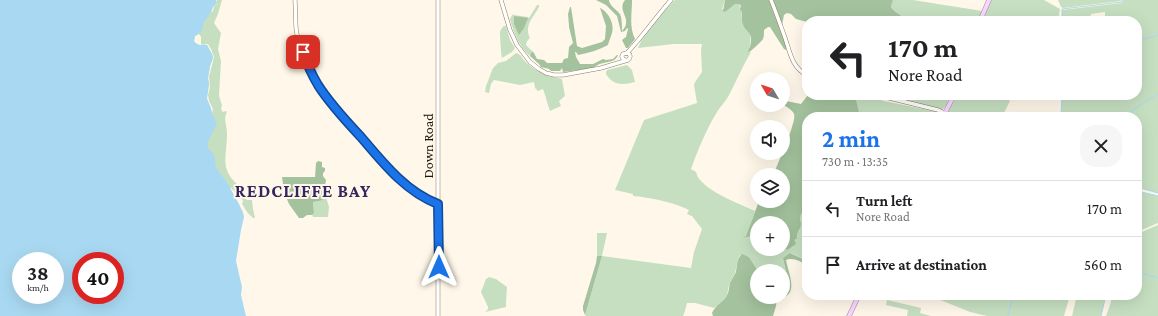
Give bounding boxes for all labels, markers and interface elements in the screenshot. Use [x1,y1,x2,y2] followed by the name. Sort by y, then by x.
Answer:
[822,32,874,84] icon: left
[888,32,958,63] text: 170 m
[286,35,320,69] pin
[292,41,314,63] icon: arrive
[888,65,962,85] text: Nore Road
[750,72,790,112] north arrow
[750,72,790,304] map controls
[420,113,436,179] street label: Down Road
[750,120,790,160] button: sound
[822,125,880,152] text: 2 min
[1080,125,1122,167] button: close
[822,154,888,169] text: 730 m · 13:35
[750,168,790,208] button: layers
[235,181,371,201] district label: REDCLIFFE BAY
[856,193,912,209] text: Turn left
[822,198,844,220] icon: left
[1087,201,1122,217] text: 170 m
[856,209,910,224] text: Nore Road
[750,216,790,256] button: +
[418,246,460,288] position arrow
[72,252,124,304] speed limit sign: 40
[822,254,844,276] icon: arrive
[856,257,987,273] text: Arrive at destination
[1084,257,1122,273] text: 560 m
[27,262,49,284] text: 38
[750,264,790,304] button: −
[27,282,49,293] text: km/h

